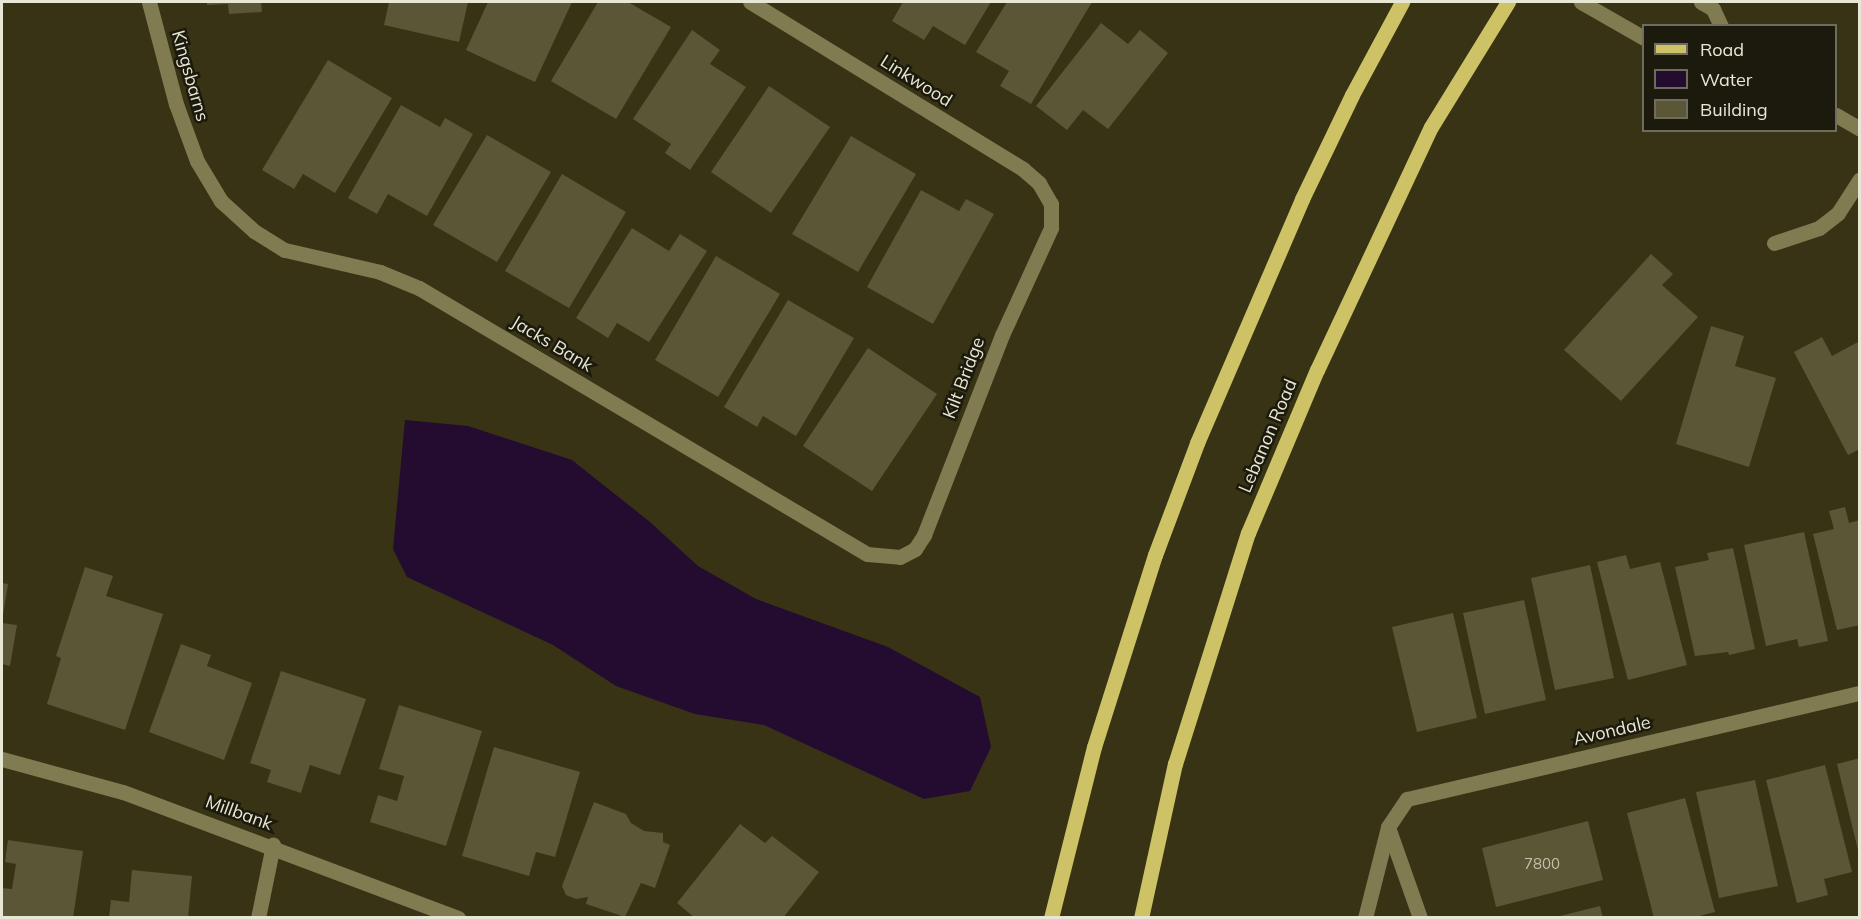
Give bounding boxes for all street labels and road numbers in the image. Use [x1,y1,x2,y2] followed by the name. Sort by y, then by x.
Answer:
[167,28,213,124] street label: Kingsbarns
[876,51,956,111] street label: Linkwood
[507,311,597,377] street label: Jacks Bank
[939,334,989,422] street label: Kilt Bridge
[1234,376,1302,496] street label: Lebanon Road
[1571,712,1653,750] street label: Avondale
[203,791,275,835] street label: Millbank

